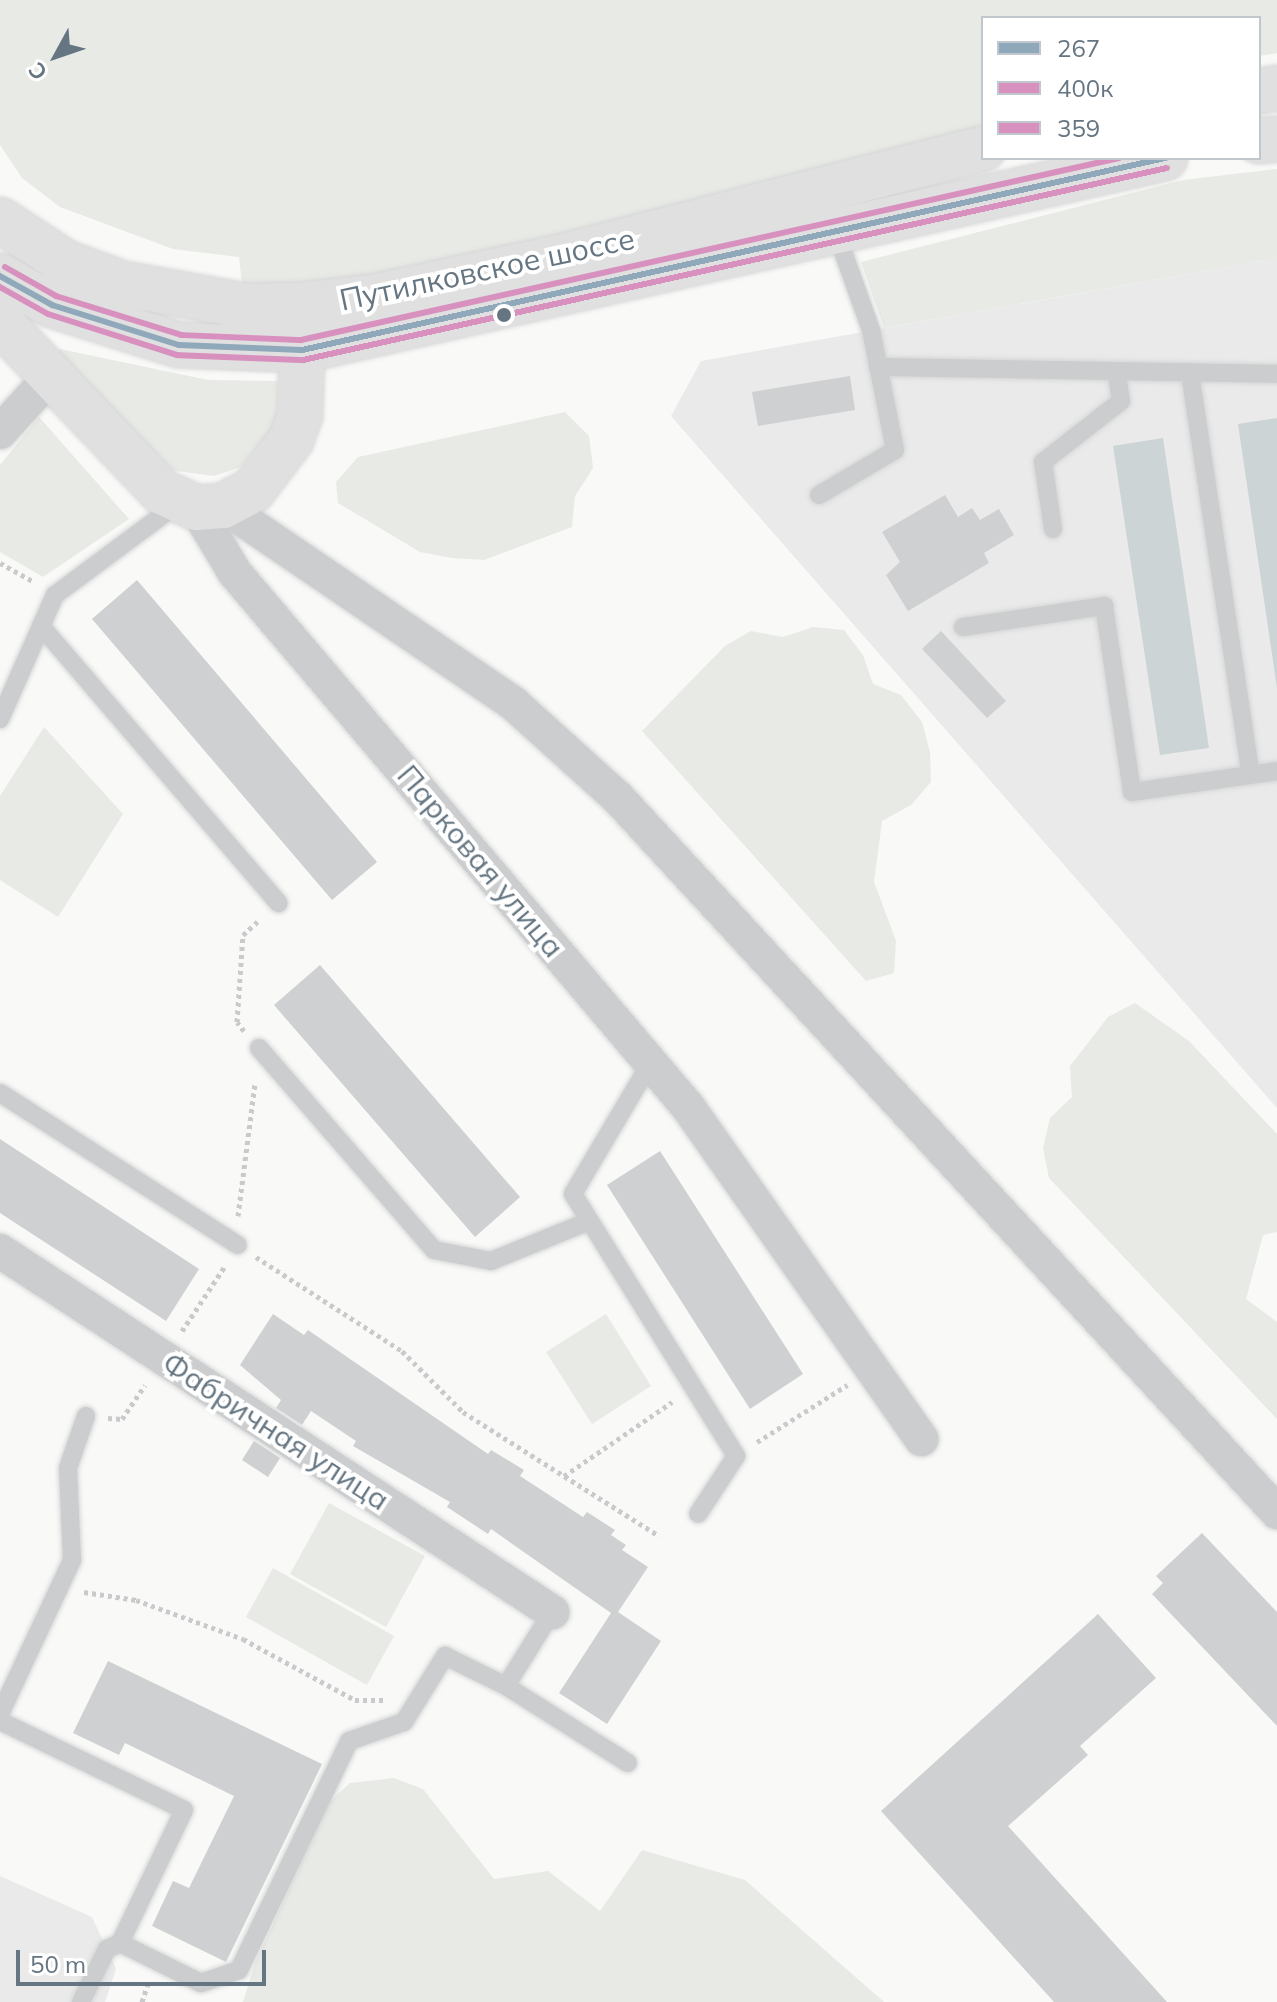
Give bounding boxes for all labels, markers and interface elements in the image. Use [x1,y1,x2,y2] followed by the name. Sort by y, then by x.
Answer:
[16,16,96,96] north arrow
[981,16,1261,160] legend
[1057,33,1100,63] text: 267
[22,57,53,86] text: С
[1057,73,1113,103] text: 400к
[1057,113,1100,143] text: 359
[336,220,638,318] street label: Путилковское шоссе
[496,307,512,323] unlabelled marker
[390,758,572,964] street label: Парковая улица
[156,1344,396,1518] street label: Фабричная улица
[20,1934,270,1984] scale bar
[30,1949,86,1979] text: 50 m

